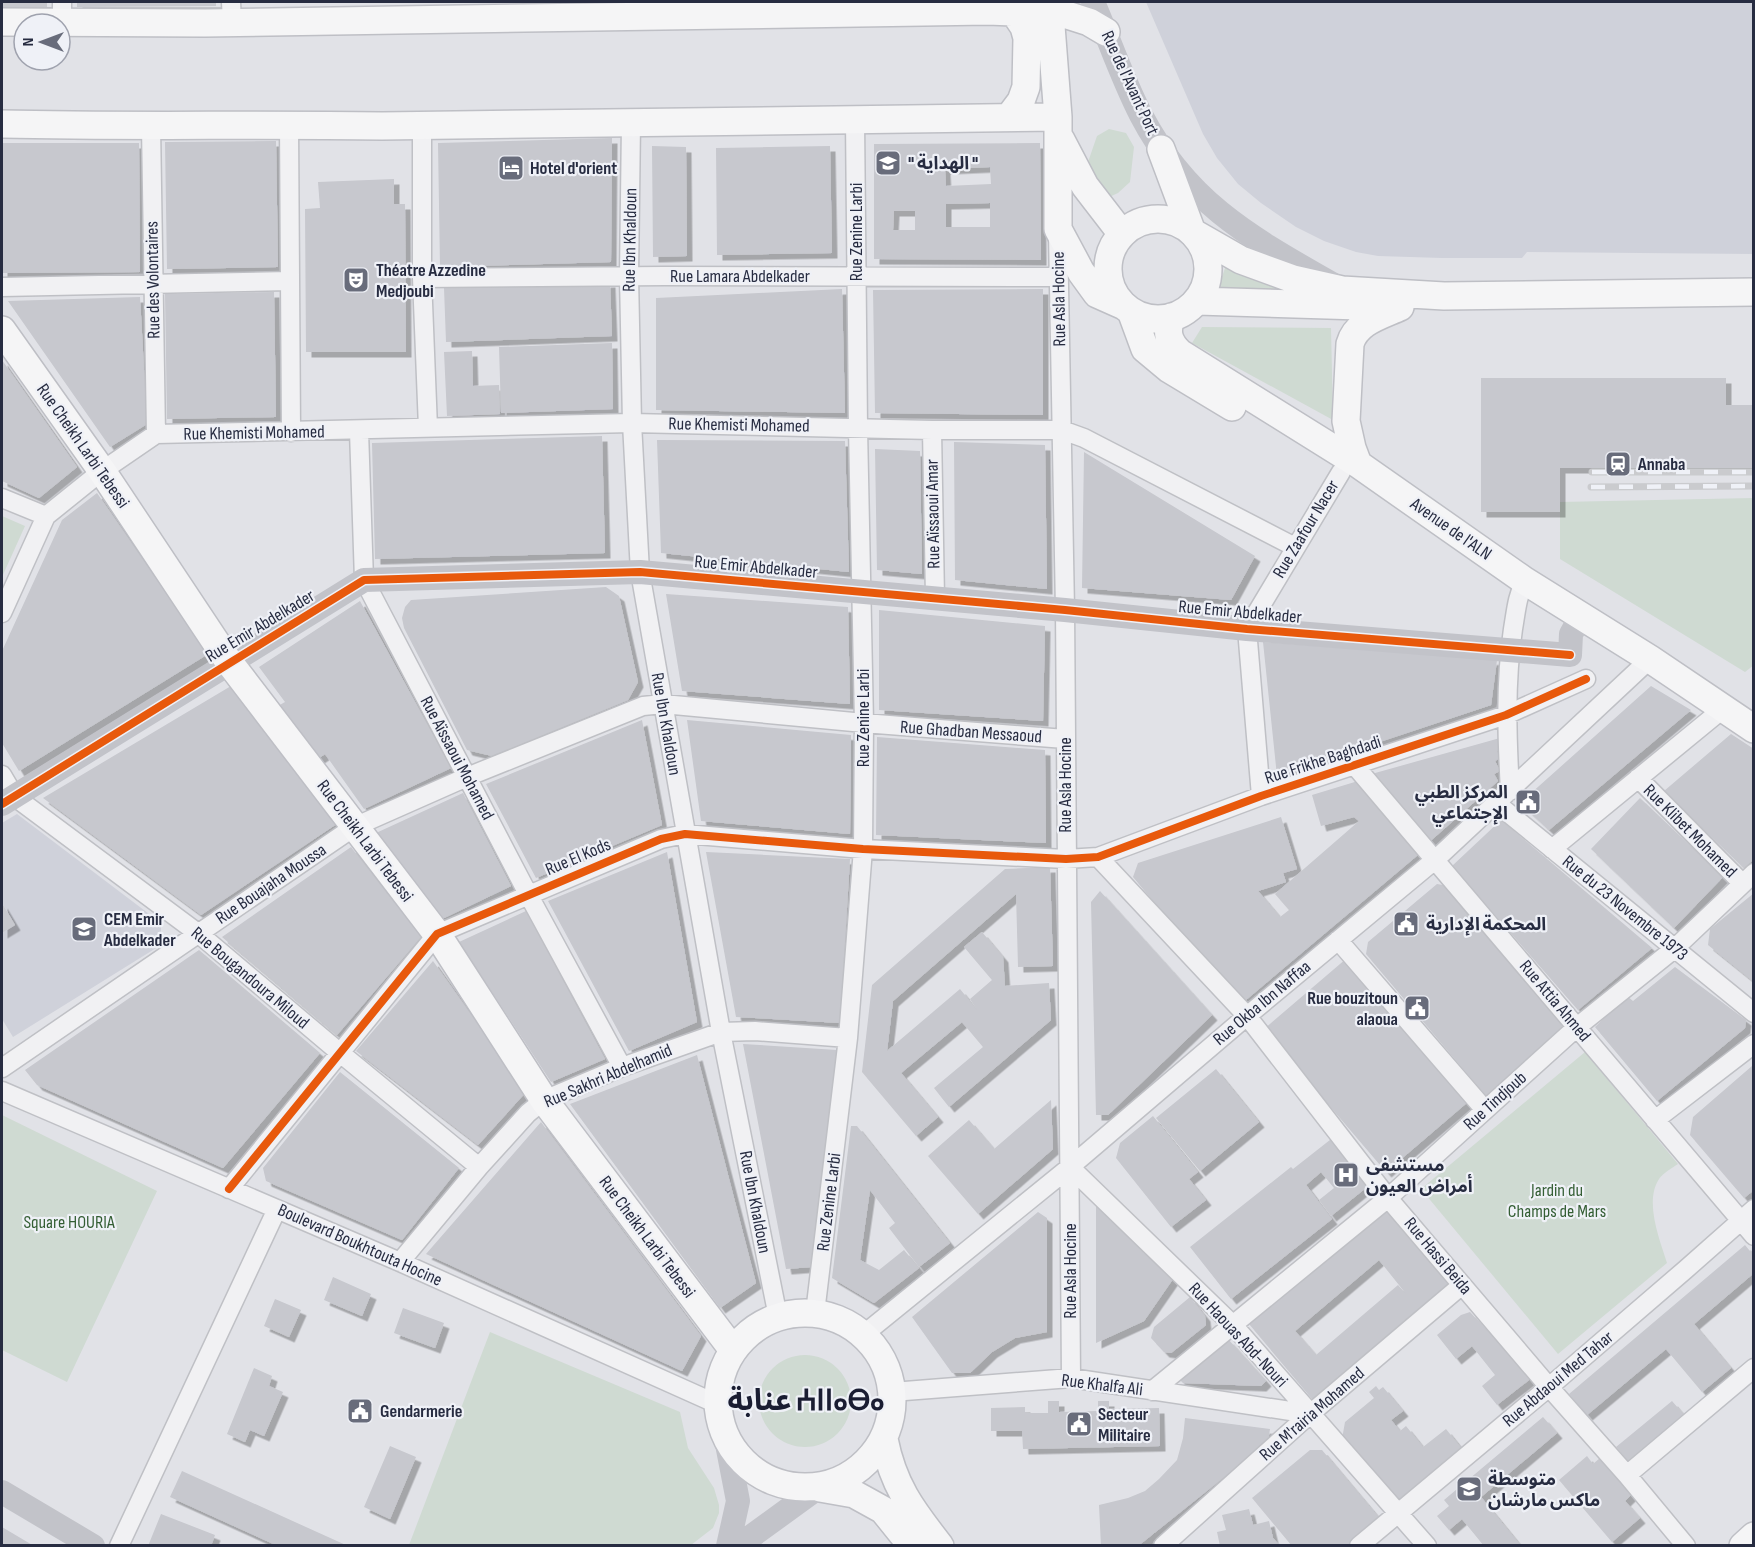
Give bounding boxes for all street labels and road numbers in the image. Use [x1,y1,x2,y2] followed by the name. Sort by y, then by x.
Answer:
[1097,27,1164,139] street label: Rue de l'Avant Port
[846,183,867,281] street label: Rue Zenine Larbi
[619,188,641,292] street label: Rue Ibn Khaldoun
[141,221,165,339] street label: Rue des Volontaires
[1048,251,1070,347] street label: Rue Asla Hocine
[670,266,810,287] street label: Rue Lamara Abdelkader
[32,380,134,512] street label: Rue Cheikh Larbi Tebessi
[668,413,810,437] street label: Rue Khemisti Mohamed
[183,421,325,445] street label: Rue Khemisti Mohamed
[922,459,944,569] street label: Rue Aïssaoui Amar
[1269,476,1343,582] street label: Rue Zaafour Nacer
[1406,493,1496,565] street label: Avenue de l'ALN
[694,551,818,583] street label: Rue Emir Abdelkader
[202,585,318,667] street label: Rue Emir Abdelkader
[1178,596,1302,628] street label: Rue Emir Abdelkader
[853,669,874,767] street label: Rue Zenine Larbi
[647,671,685,777] street label: Rue Ibn Khaldoun
[416,693,498,823] street label: Rue Aïssaoui Mohamed
[899,717,1043,747] street label: Rue Ghadban Messaoud
[1262,731,1384,789] street label: Rue Frikhe Baghdadi
[1055,737,1076,833] street label: Rue Asla Hocine
[312,776,418,906] street label: Rue Cheikh Larbi Tebessi
[1639,780,1741,882] street label: Rue Klibet Mohamed
[542,834,614,880] street label: Rue El Kods
[212,839,330,929] street label: Rue Bouajaha Moussa
[1558,851,1692,965] street label: Rue du 23 Novembre 1973
[187,923,313,1033] street label: Rue Bougandoura Miloud
[1209,956,1315,1050] street label: Rue Okba Ibn Naffaa
[1515,956,1595,1046] street label: Rue Attia Ahmed
[541,1040,675,1112] street label: Rue Sakhri Abdelhamid
[1459,1067,1531,1135] street label: Rue Tindjoub
[735,1149,775,1255] street label: Rue Ibn Khaldoun
[813,1152,845,1252] street label: Rue Zenine Larbi
[594,1172,700,1302] street label: Rue Cheikh Larbi Tebessi
[275,1199,445,1291] street label: Boulevard Boukhtouta Hocine
[1400,1213,1476,1299] street label: Rue Hassi Beida
[1060,1223,1081,1319] street label: Rue Asla Hocine
[1184,1278,1292,1392] street label: Rue Haouas Abd-Nouri
[1498,1327,1618,1431] street label: Rue Abdaoui Med Tahar
[1255,1363,1369,1465] street label: Rue M'rairia Mohamed
[1060,1370,1144,1400] street label: Rue Khalfa Ali

